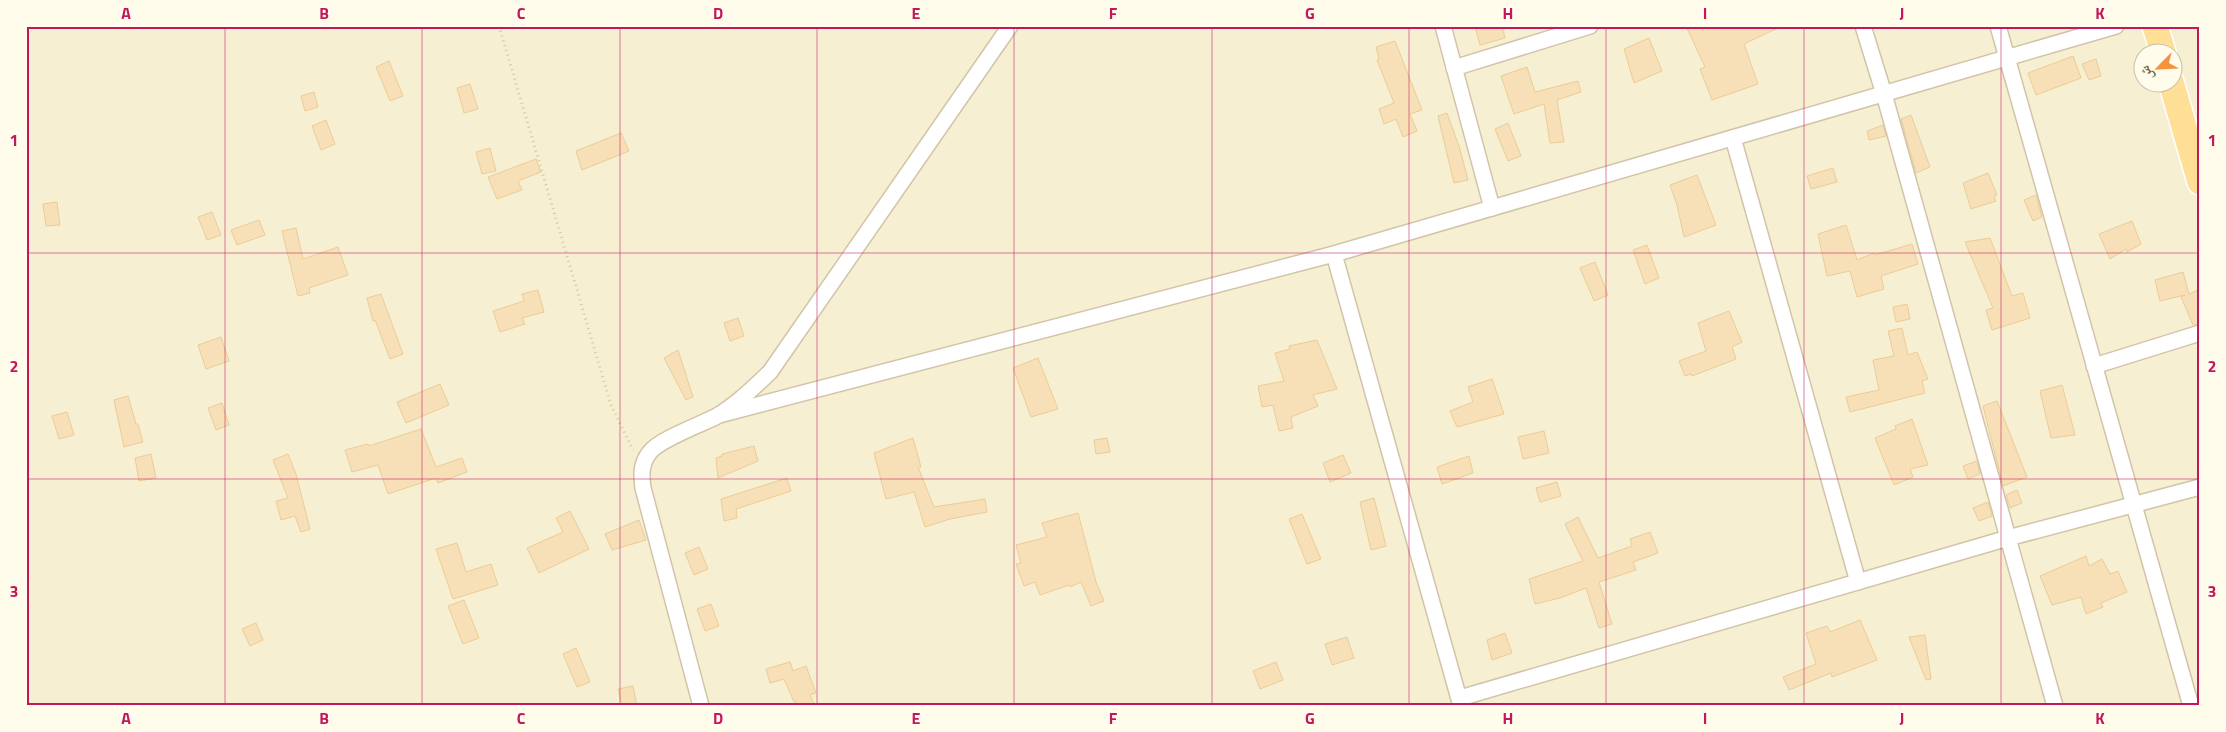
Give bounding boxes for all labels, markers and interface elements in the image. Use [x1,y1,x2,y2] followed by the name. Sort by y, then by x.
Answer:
[121,1,131,25] text: A
[319,1,329,25] text: B
[517,1,526,25] text: C
[713,1,723,25] text: D
[912,1,921,25] text: E
[1109,1,1118,25] text: F
[1305,1,1315,25] text: G
[1503,1,1513,25] text: H
[1703,1,1707,25] text: I
[1900,1,1904,25] text: J
[2095,1,2105,25] text: K
[2134,42,2184,92] north arrow
[2133,62,2158,85] text: ش
[10,128,18,152] text: 1
[2208,128,2216,152] text: 1
[10,354,18,378] text: 2
[2208,354,2216,378] text: 2
[10,579,18,603] text: 3
[2208,579,2216,603] text: 3
[121,706,131,730] text: A
[319,706,329,730] text: B
[517,706,526,730] text: C
[713,706,723,730] text: D
[912,706,921,730] text: E
[1109,706,1118,730] text: F
[1305,706,1315,730] text: G
[1503,706,1513,730] text: H
[1703,706,1707,730] text: I
[1900,706,1904,730] text: J
[2095,706,2105,730] text: K

